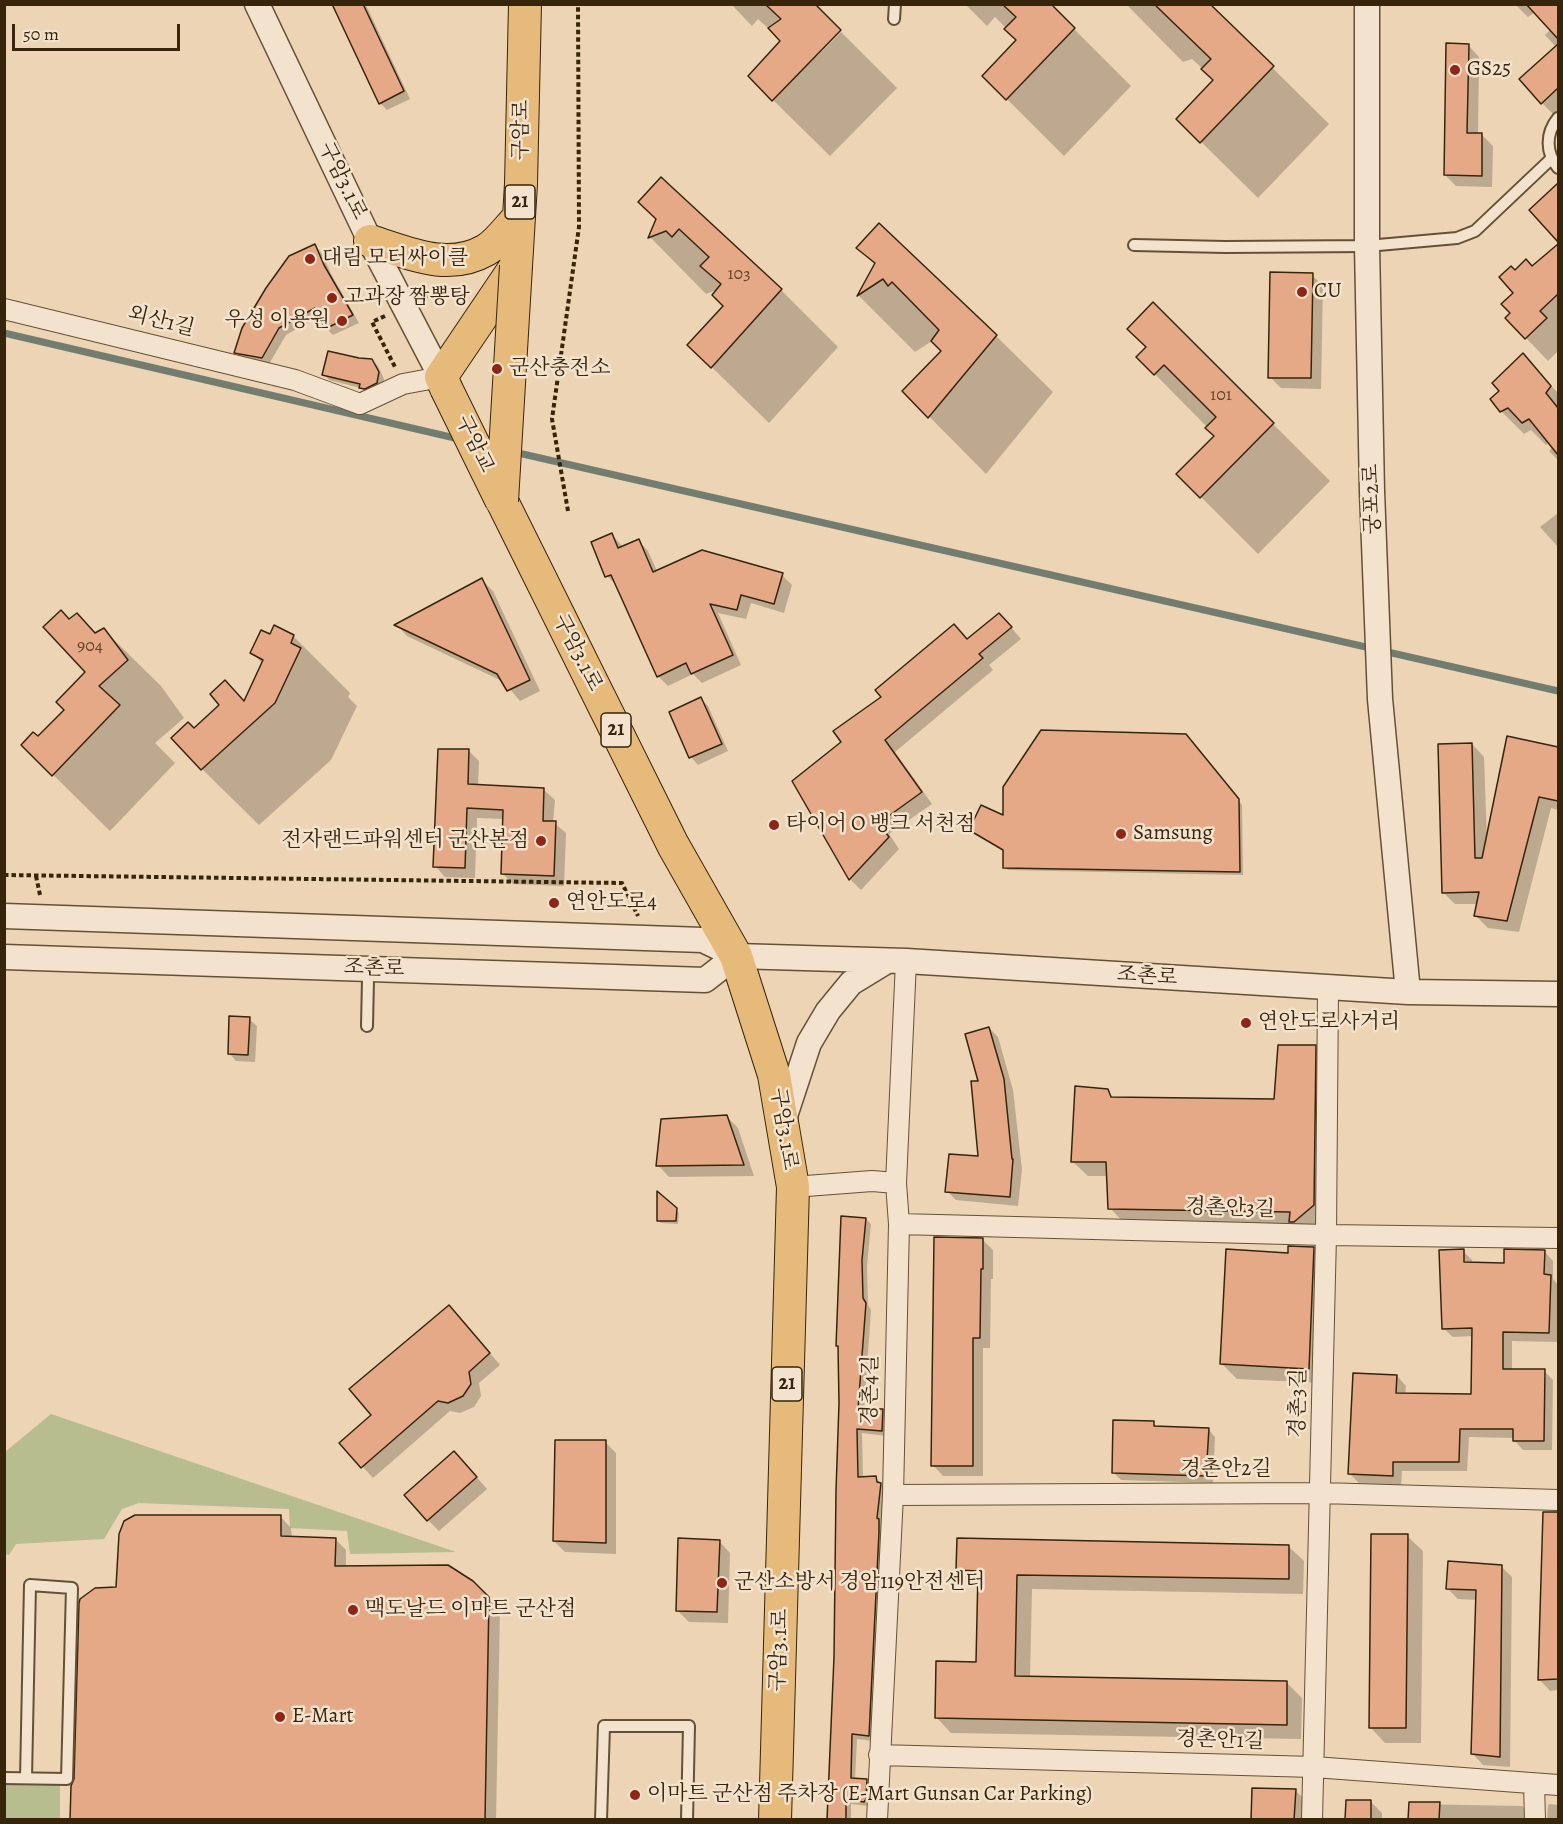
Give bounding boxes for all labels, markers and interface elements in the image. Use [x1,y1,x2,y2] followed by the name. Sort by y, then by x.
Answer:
[15,12,183,50] scale bar
[23,22,59,46] text: 50 m
[1467,57,1511,83] place label: GS25
[1448,63,1462,77] marker: GS25
[509,99,535,161] street label: 구암로
[312,138,372,224] street label: 구암3.1로
[505,185,535,219] road number: 21
[322,246,468,272] place label: 대림 모터싸이클
[303,252,317,266] marker: 대림 모터싸이클
[727,264,751,286] house number: 103
[1314,279,1341,305] place label: CU
[344,285,470,311] place label: 고과장 짬뽕탕
[1295,285,1309,299] marker: CU
[325,291,339,305] marker: 고과장 짬뽕탕
[125,302,197,342] street label: 외산1길
[224,308,330,334] place label: 우성 이용원
[335,314,349,328] marker: 우성 이용원
[509,356,610,382] place label: 군산충전소
[490,362,504,376] marker: 군산충전소
[1210,385,1232,407] house number: 101
[449,411,499,477] street label: 구암교
[1359,463,1387,535] street label: 궁포2로
[547,610,607,696] street label: 구암3.1로
[77,636,103,658] house number: 904
[601,713,631,747] road number: 21
[786,812,975,838] place label: 타이어 O 뱅크 서천점
[767,818,781,832] marker: 타이어 O 뱅크 서천점
[1133,821,1213,847] place label: Samsung
[1114,827,1128,841] marker: Samsung
[281,828,529,854] place label: 전자랜드파워센터 군산본점
[534,834,548,848] marker: 전자랜드파워센터 군산본점
[566,890,657,916] place label: 연안도로4
[547,896,561,910] marker: 연안도로4
[343,955,405,983] street label: 조촌로
[1116,962,1178,992] street label: 조촌로
[1258,1010,1400,1036] place label: 연안도로사거리
[1239,1016,1253,1030] marker: 연안도로사거리
[764,1086,802,1172] street label: 구암3.1로
[1185,1195,1275,1223] street label: 경촌안3길
[858,1355,884,1425] street label: 경촌4길
[772,1367,802,1401] road number: 21
[1286,1368,1312,1438] street label: 경촌3길
[1180,1457,1272,1483] street label: 경촌안2길
[734,1570,985,1596] place label: 군산소방서 경암119안전센터
[715,1576,729,1590] marker: 군산소방서 경암119안전센터
[365,1597,576,1623] place label: 맥도날드 이마트 군산점
[346,1603,360,1617] marker: 맥도날드 이마트 군산점
[766,1608,794,1692] street label: 구암3.1로
[292,1704,353,1730] place label: E-Mart
[273,1710,287,1724] marker: E-Mart
[1175,1727,1265,1755] street label: 경촌안1길
[647,1782,1092,1808] place label: 이마트 군산점 주차장 (E-Mart Gunsan Car Parking)
[628,1788,642,1802] marker: 이마트 군산점 주차장 (E-Mart Gunsan Car Parking)

